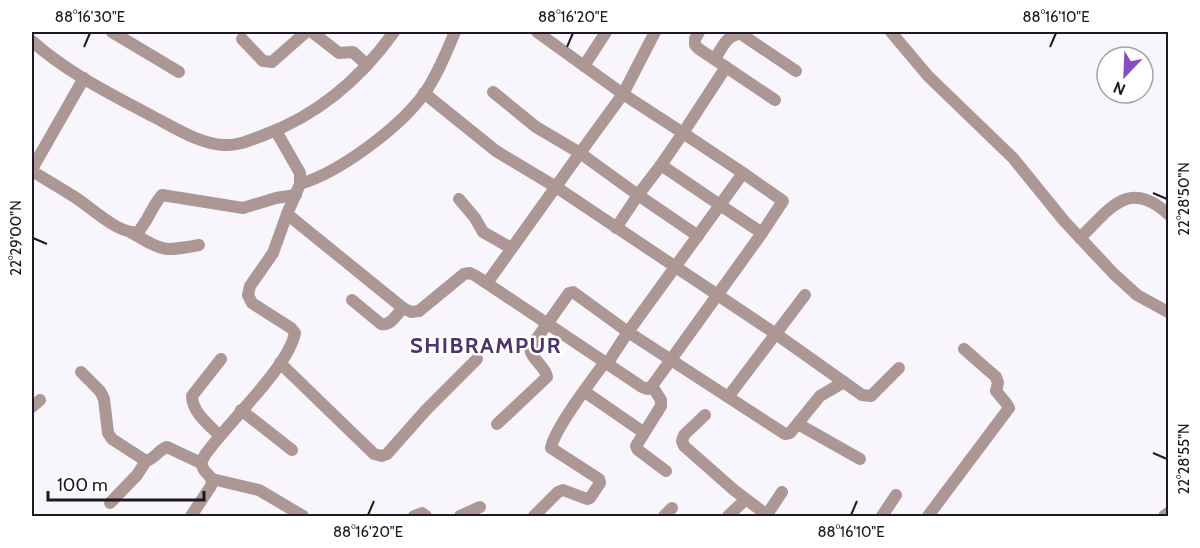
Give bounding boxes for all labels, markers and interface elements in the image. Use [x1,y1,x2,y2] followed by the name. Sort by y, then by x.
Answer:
[55,8,125,26] text: 88°16'30"E
[538,8,608,26] text: 88°16'20"E
[1022,8,1090,26] text: 88°16'10"E
[1095,45,1155,105] north arrow
[1110,77,1128,99] text: N
[1175,162,1193,236] text: 22°28'50"N
[7,200,25,276] text: 22°29'00"N
[410,332,562,359] district label: SHIBRAMPUR
[1175,423,1193,495] text: 22°28'55"N
[48,464,204,502] scale bar
[57,474,108,496] text: 100 m
[333,523,403,541] text: 88°16'20"E
[817,523,885,541] text: 88°16'10"E

